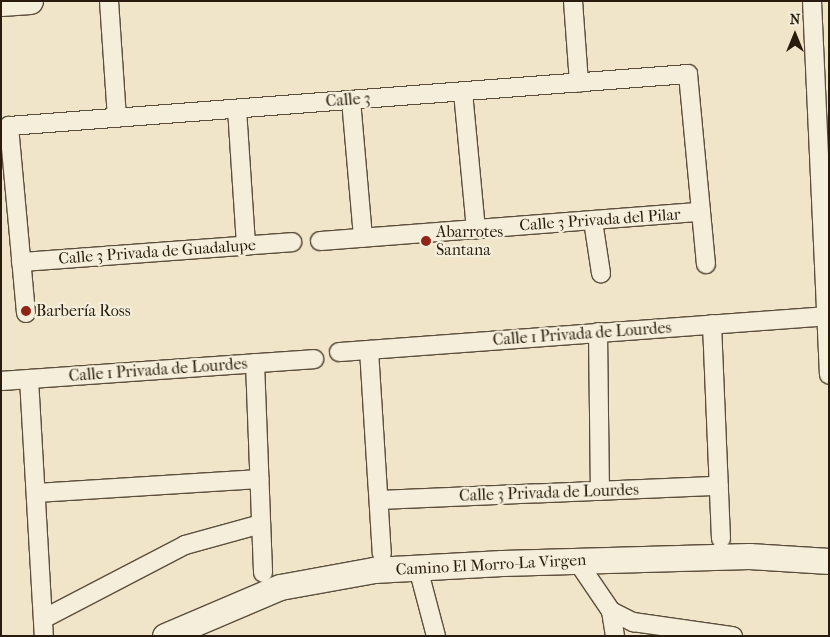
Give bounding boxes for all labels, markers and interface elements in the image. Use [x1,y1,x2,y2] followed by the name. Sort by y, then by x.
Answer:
[770,10,820,60] north arrow
[790,11,800,28] text: N
[325,89,371,111] street label: Calle 3
[519,205,681,235] street label: Calle 3 Privada del Pilar
[436,222,503,260] place label: Abarrotes Santana
[420,235,432,247] marker: Abarrotes Santana
[58,236,256,268] street label: Calle 3 Privada de Guadalupe
[36,301,131,321] place label: Barbería Ross
[20,305,32,317] marker: Barbería Ross
[492,318,672,350] street label: Calle 1 Privada de Lourdes
[68,354,248,386] street label: Calle 1 Privada de Lourdes
[459,480,639,506] street label: Calle 3 Privada de Lourdes
[395,550,587,580] street label: Camino El Morro-La Virgen

